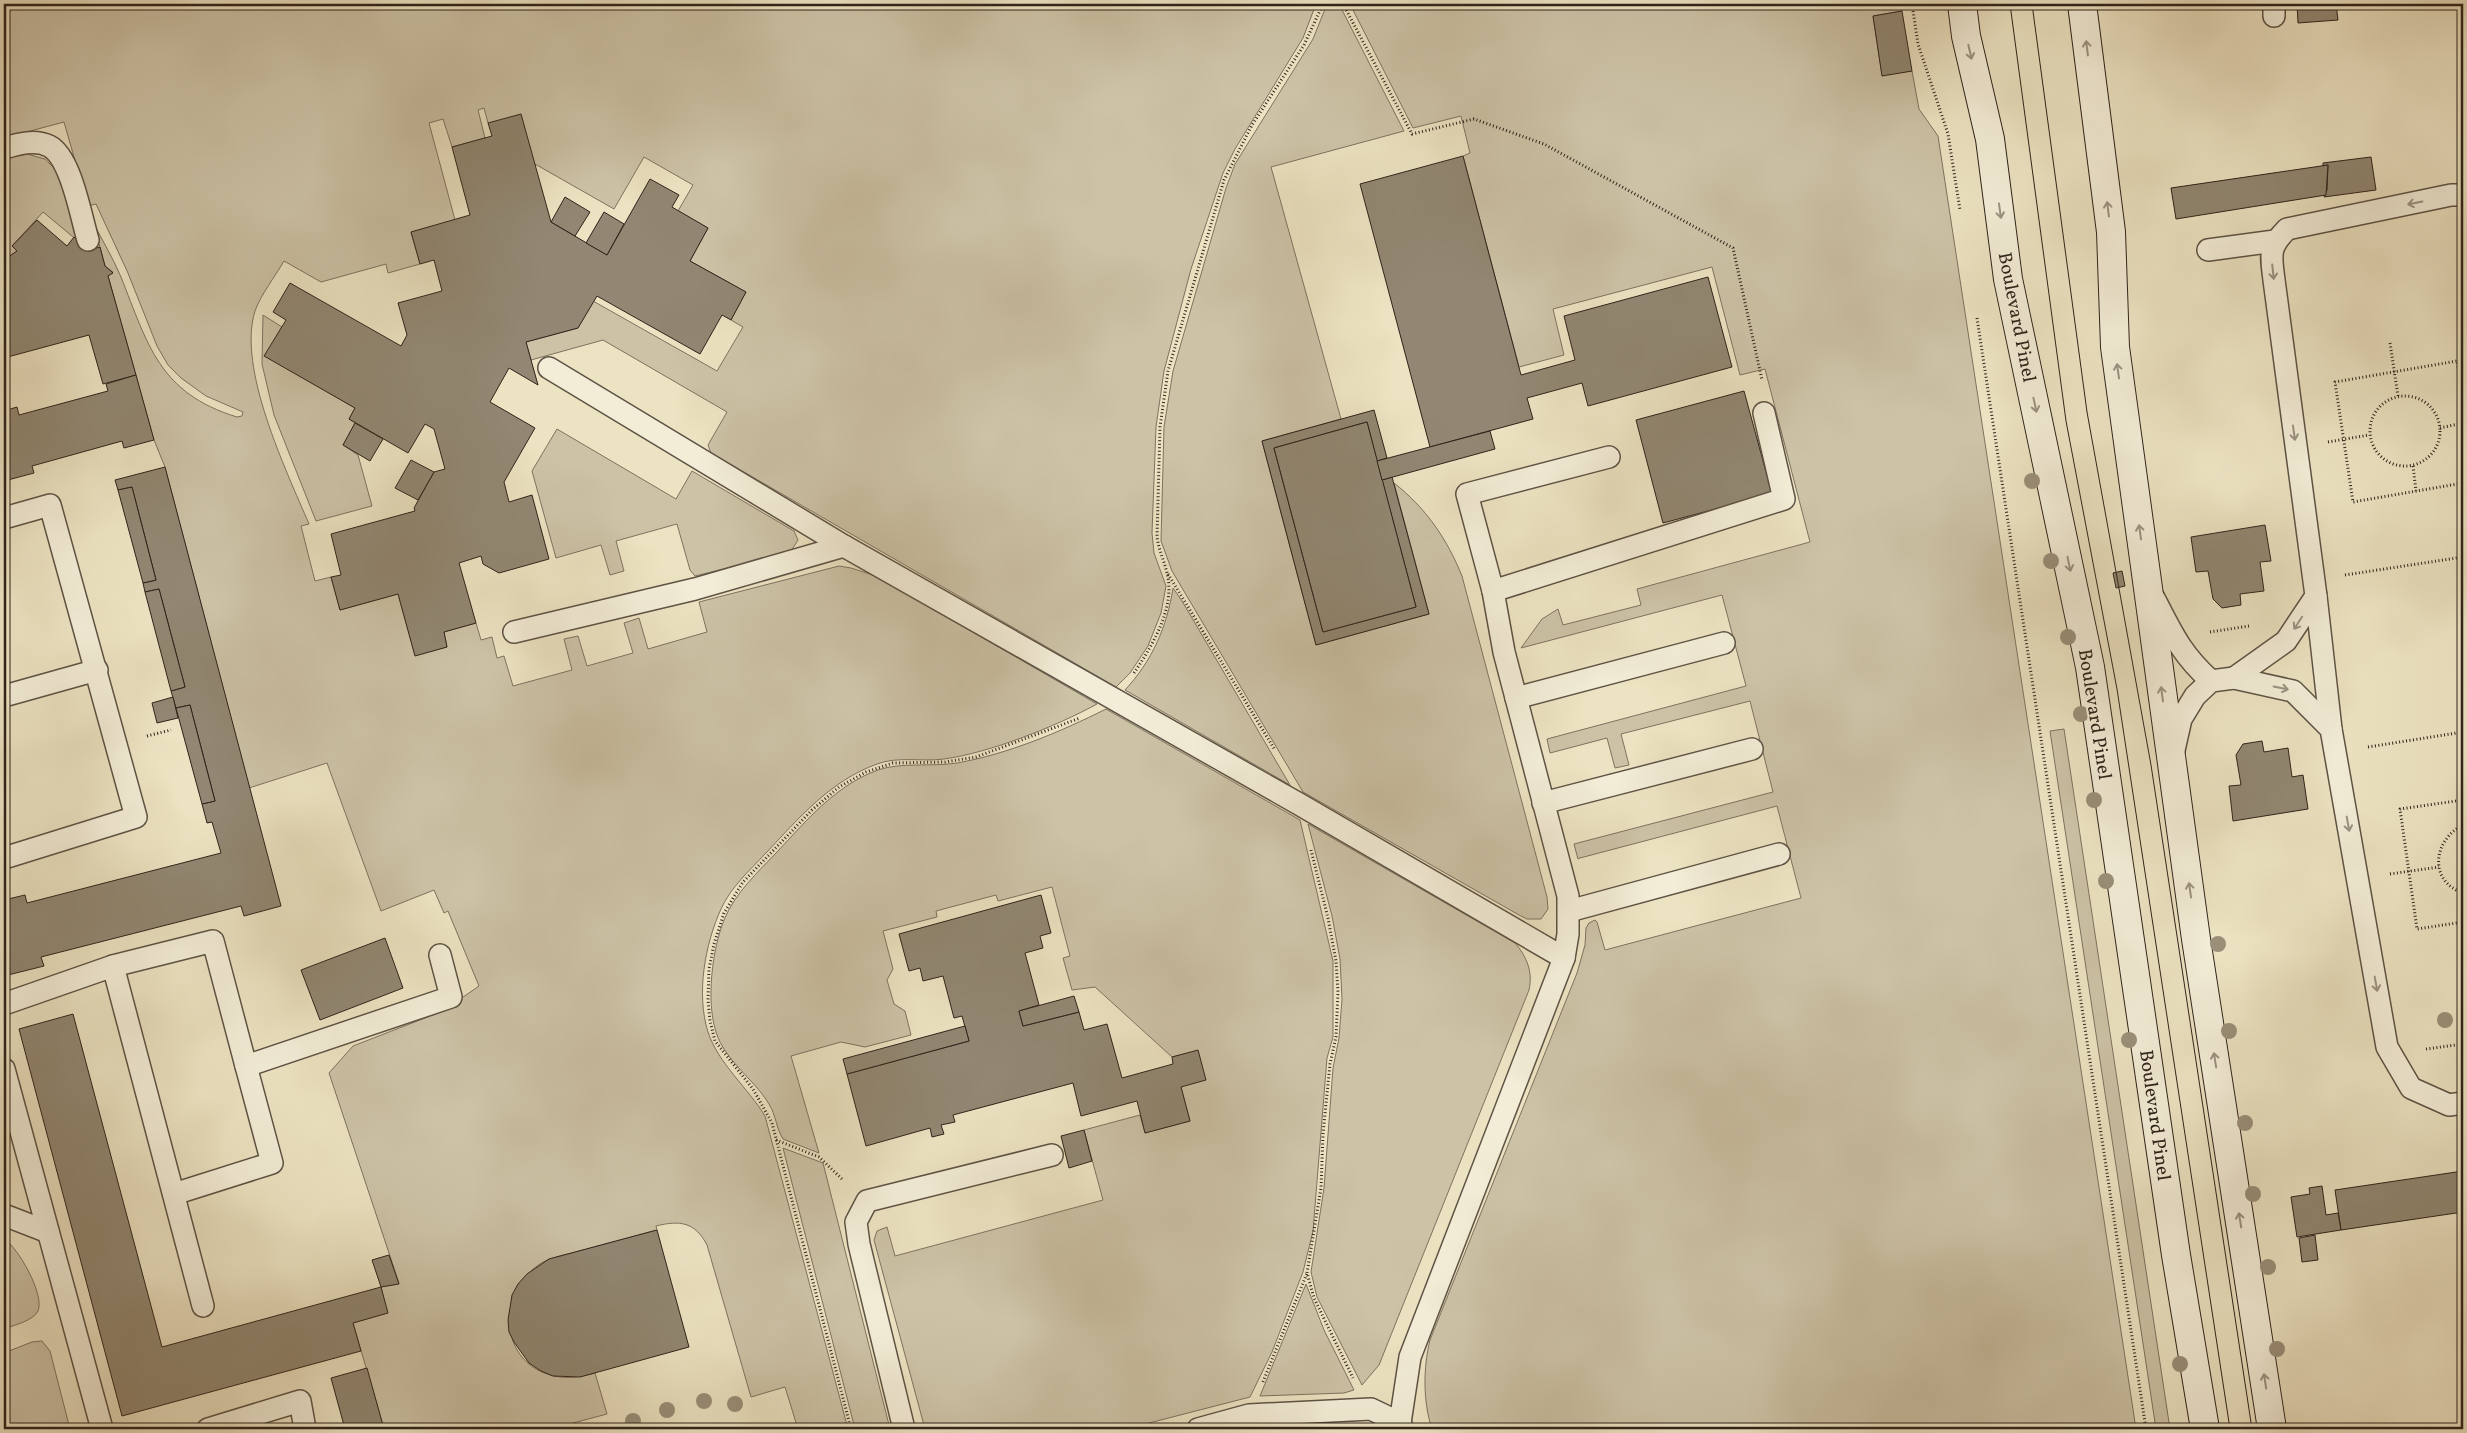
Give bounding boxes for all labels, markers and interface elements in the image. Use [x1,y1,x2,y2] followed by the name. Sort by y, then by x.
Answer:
[2082,40,2092,56] one-way arrow
[1966,43,1975,59] one-way arrow
[2408,198,2424,208] one-way arrow
[2103,201,2113,217] one-way arrow
[1995,203,2005,219] one-way arrow
[1991,250,2041,385] street label: Boulevard Pinel
[2268,263,2278,279] one-way arrow
[2113,363,2123,379] one-way arrow
[2031,397,2040,413] one-way arrow
[2289,424,2299,440] one-way arrow
[2135,524,2145,540] one-way arrow
[2064,556,2074,572] one-way arrow
[2293,616,2303,630] one-way arrow
[2071,647,2117,782] street label: Boulevard Pinel
[2273,684,2289,694] one-way arrow
[2157,686,2167,702] one-way arrow
[2344,816,2354,832] one-way arrow
[2185,883,2195,899] one-way arrow
[2371,976,2381,992] one-way arrow
[2132,1048,2176,1183] street label: Boulevard Pinel
[2210,1052,2220,1068] one-way arrow
[2235,1213,2245,1229] one-way arrow
[2259,1373,2269,1389] one-way arrow

